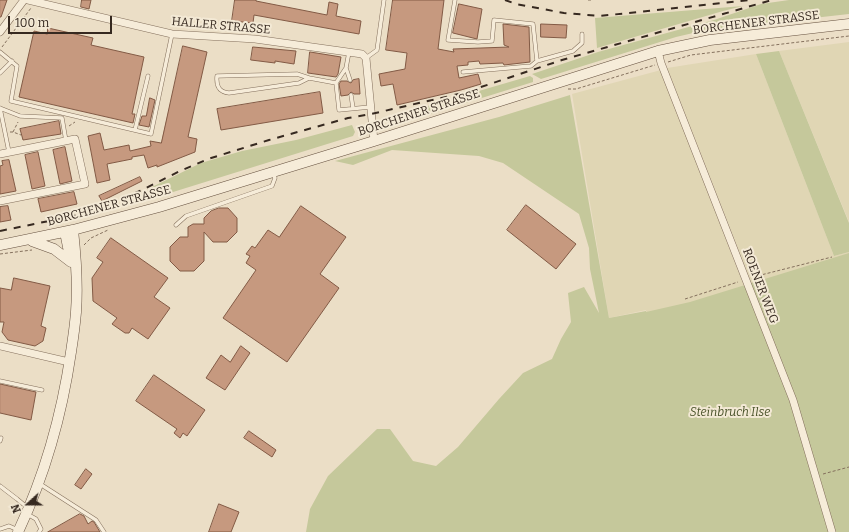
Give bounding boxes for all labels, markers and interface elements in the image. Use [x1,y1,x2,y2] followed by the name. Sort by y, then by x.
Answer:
[10,8,114,34] scale bar
[692,8,820,38] street label: BORCHENER STRASSE
[171,14,271,38] street label: HALLER STRASSE
[15,16,49,30] text: 100 m
[356,86,482,140] street label: BORCHENER STRASSE
[46,183,172,229] street label: BORCHENER STRASSE
[739,246,781,326] street label: ROENER WEG
[690,406,770,420] park label: Steinbruch Ilse
[8,484,48,524] north arrow
[9,502,24,515] text: N

